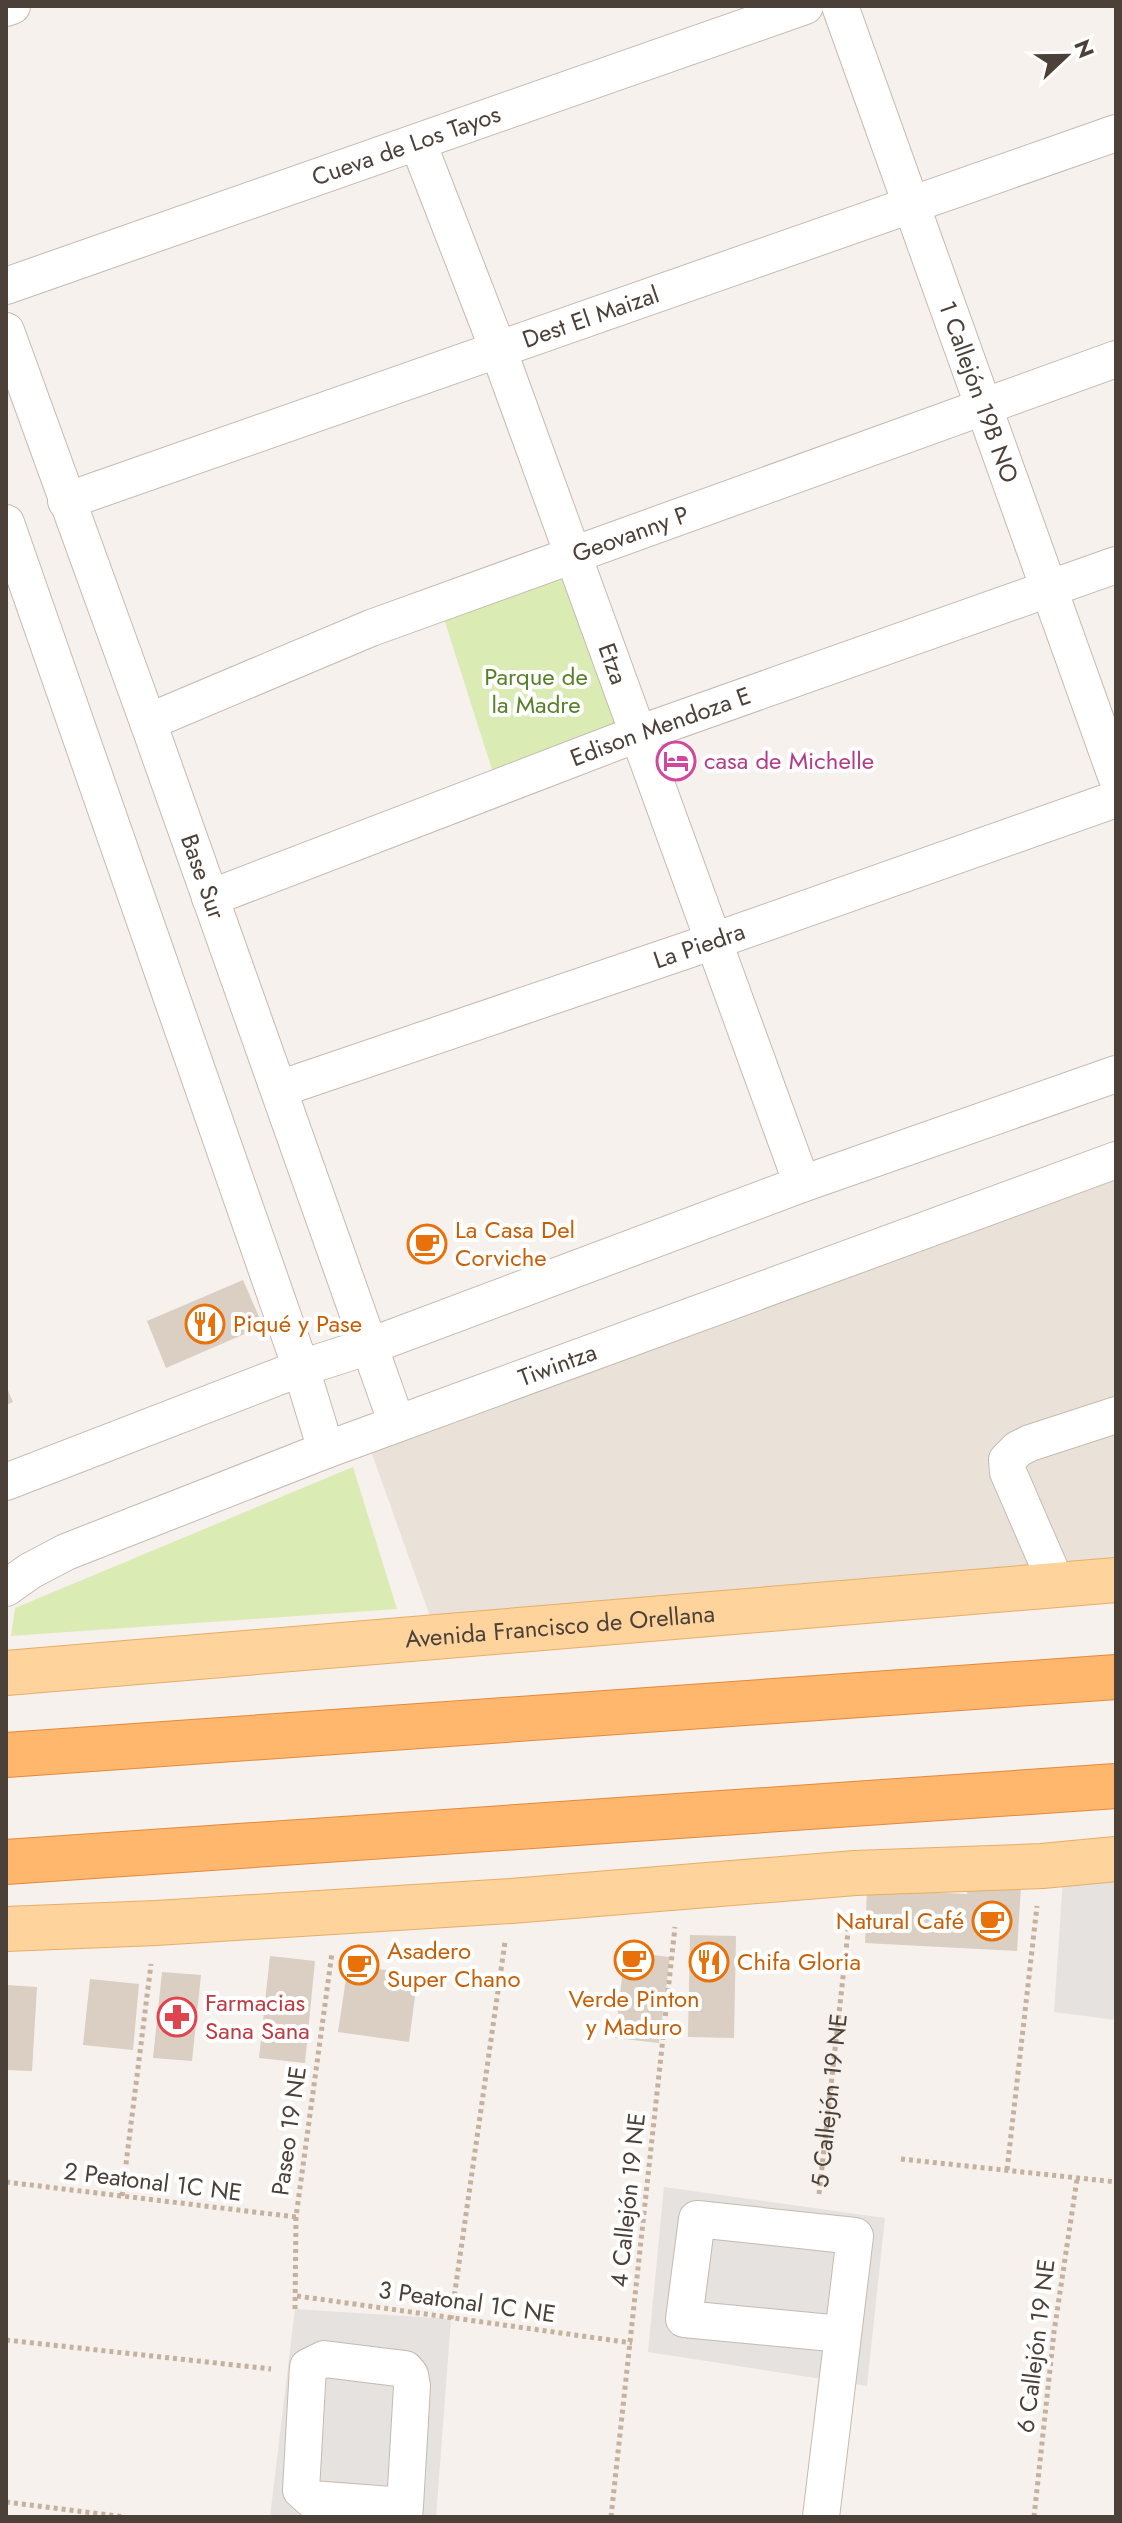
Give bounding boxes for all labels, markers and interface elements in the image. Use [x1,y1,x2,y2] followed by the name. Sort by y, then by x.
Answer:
[1026,16,1106,96] north arrow
[1066,34,1103,63] text: N
[307,96,505,195] street label: Cueva de Los Tayos
[517,277,664,357] street label: Dest El Maizal
[930,296,1028,488] street label: 1 Callejón 19B NO
[567,497,694,571] street label: Geovanny P
[590,638,637,689] street label: Etza
[484,659,588,722] park label: Parque de la Madre
[565,678,755,775] street label: Edison Mendoza E
[655,740,697,782] hotel icon: casa de Michelle
[704,743,874,778] place label: casa de Michelle
[172,829,235,925] street label: Base Sur
[649,913,750,977] street label: La Piedra
[455,1212,575,1275] place label: La Casa Del Corviche
[406,1223,448,1265] cafe icon: La Casa Del Corviche
[184,1303,226,1345] restaurant icon: Piqué y Pase
[233,1306,362,1341] place label: Piqué y Pase
[513,1334,601,1395] street label: Tiwintza
[404,1596,716,1656] street label: Avenida Francisco de Orellana
[971,1900,1013,1942] cafe icon: Natural Café
[836,1903,964,1938] place label: Natural Café
[387,1933,521,1996] place label: Asadero Super Chano
[613,1939,655,1981] cafe icon: Verde Pinton y Maduro
[688,1941,730,1983] restaurant icon: Chifa Gloria
[338,1944,380,1986] cafe icon: Asadero Super Chano
[737,1944,861,1979] place label: Chifa Gloria
[568,1981,700,2044] place label: Verde Pinton y Maduro
[205,1985,310,2048] place label: Farmacias Sana Sana
[156,1996,198,2038] pharmacy icon: Farmacias Sana Sana
[802,2012,856,2189] street label: 5 Callejón 19 NE
[262,2064,315,2198] street label: Paseo 19 NE
[601,2111,654,2289] street label: 4 Callejón 19 NE
[62,2153,244,2210] street label: 2 Peatonal 1C NE
[1007,2257,1064,2435] street label: 6 Callejón 19 NE
[376,2272,558,2331] street label: 3 Peatonal 1C NE

